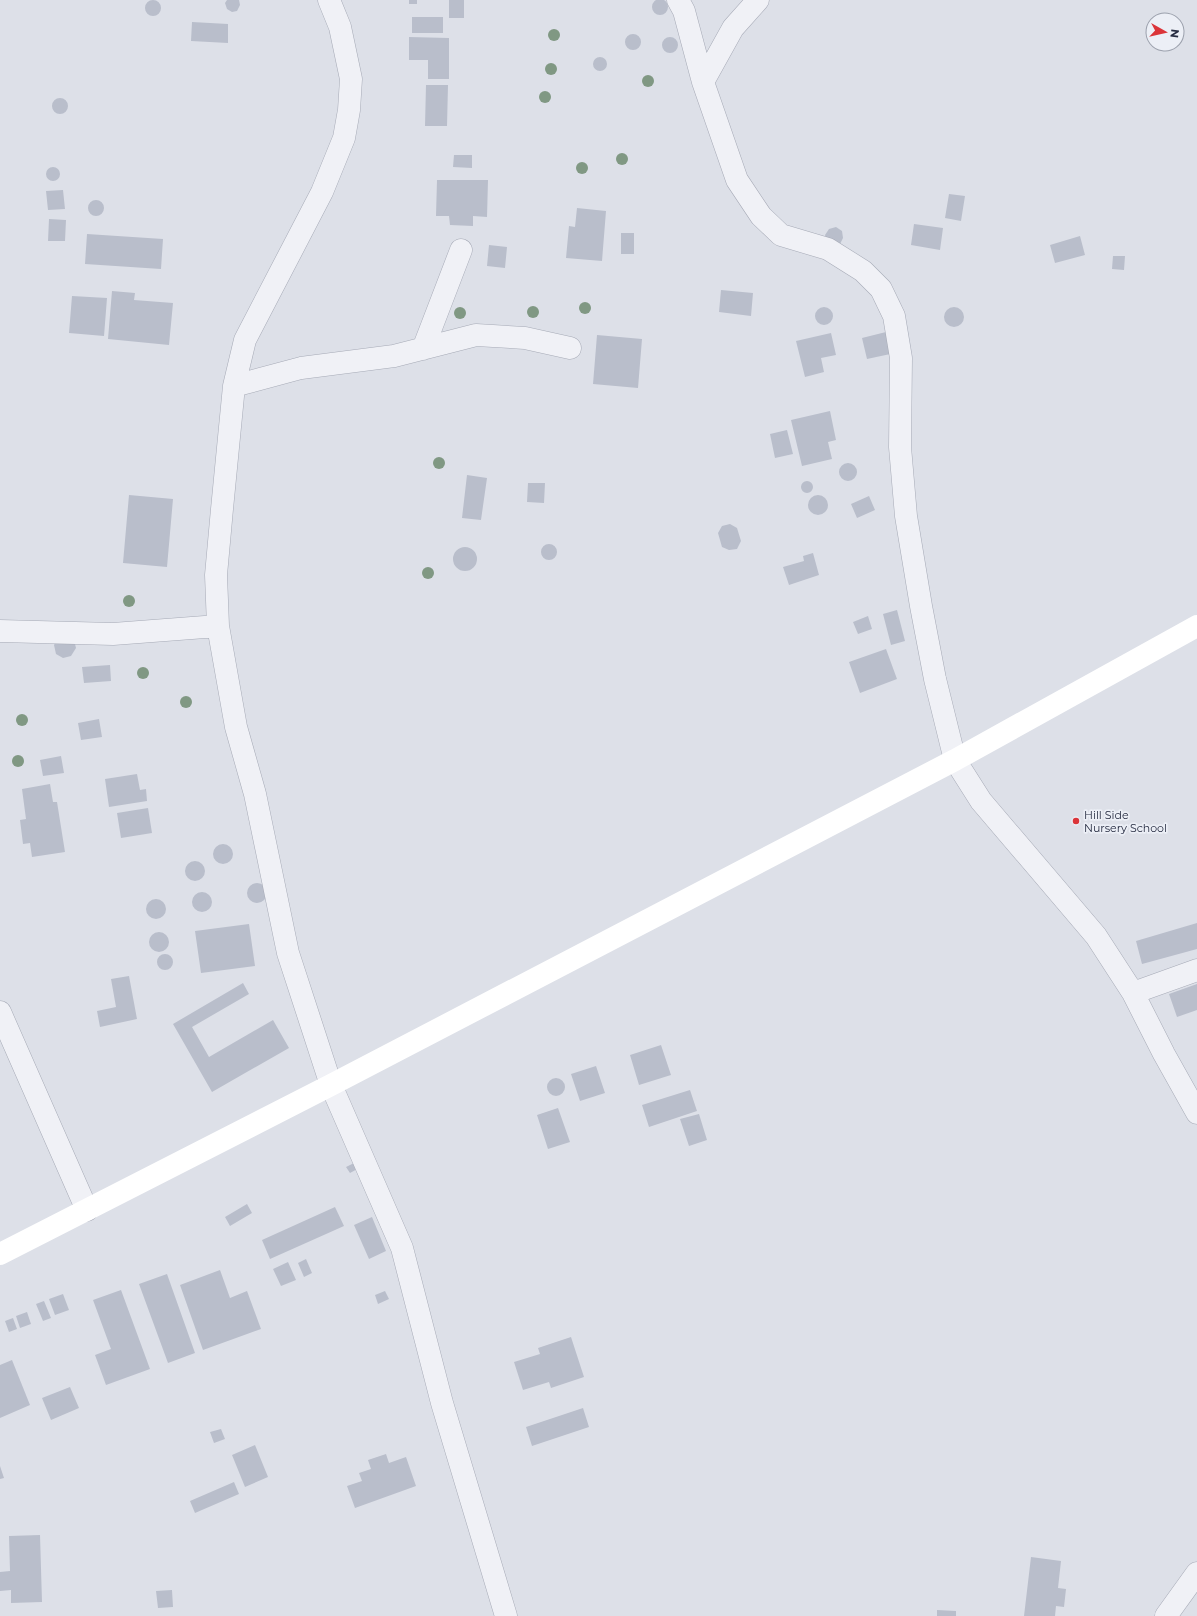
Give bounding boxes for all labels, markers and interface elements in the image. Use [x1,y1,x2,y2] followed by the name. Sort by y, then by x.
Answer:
[1145,12,1185,52] north arrow
[1167,28,1182,39] text: N
[1084,808,1167,835] place label: Hill Side Nursery School
[1071,816,1081,826] marker: Hill Side Nursery School

